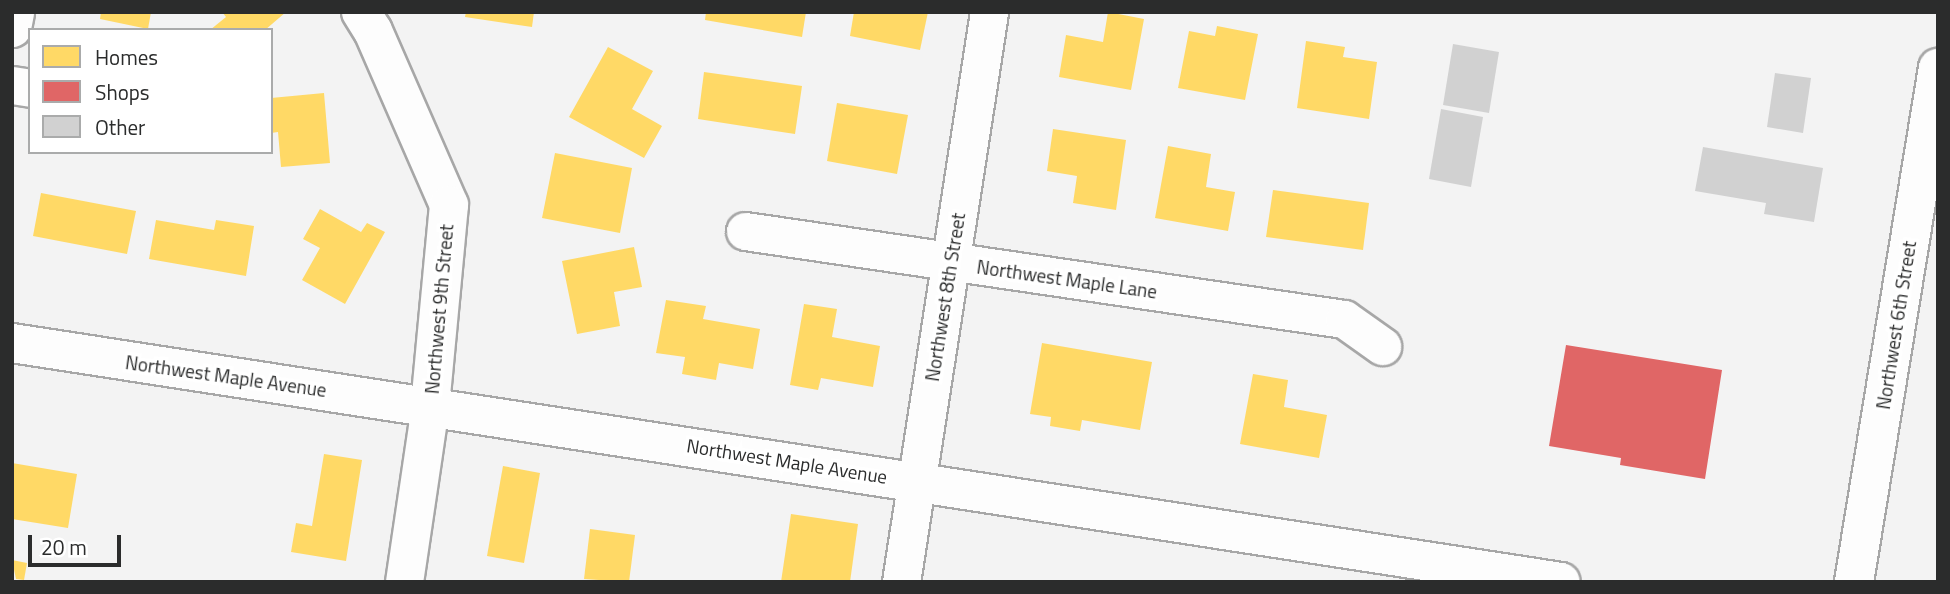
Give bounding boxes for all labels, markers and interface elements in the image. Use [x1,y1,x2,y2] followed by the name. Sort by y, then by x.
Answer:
[28,28,273,154] legend
[95,41,158,73] text: Homes
[95,76,150,108] text: Shops
[95,111,145,143] text: Other
[920,211,970,383] street label: Northwest 8th Street
[420,223,458,395] street label: Northwest 9th Street
[1871,239,1921,411] street label: Northwest 6th Street
[975,255,1159,303] street label: Northwest Maple Lane
[124,351,328,401] street label: Northwest Maple Avenue
[685,434,889,488] street label: Northwest Maple Avenue
[32,520,124,564] scale bar
[41,531,87,563] text: 20 m

